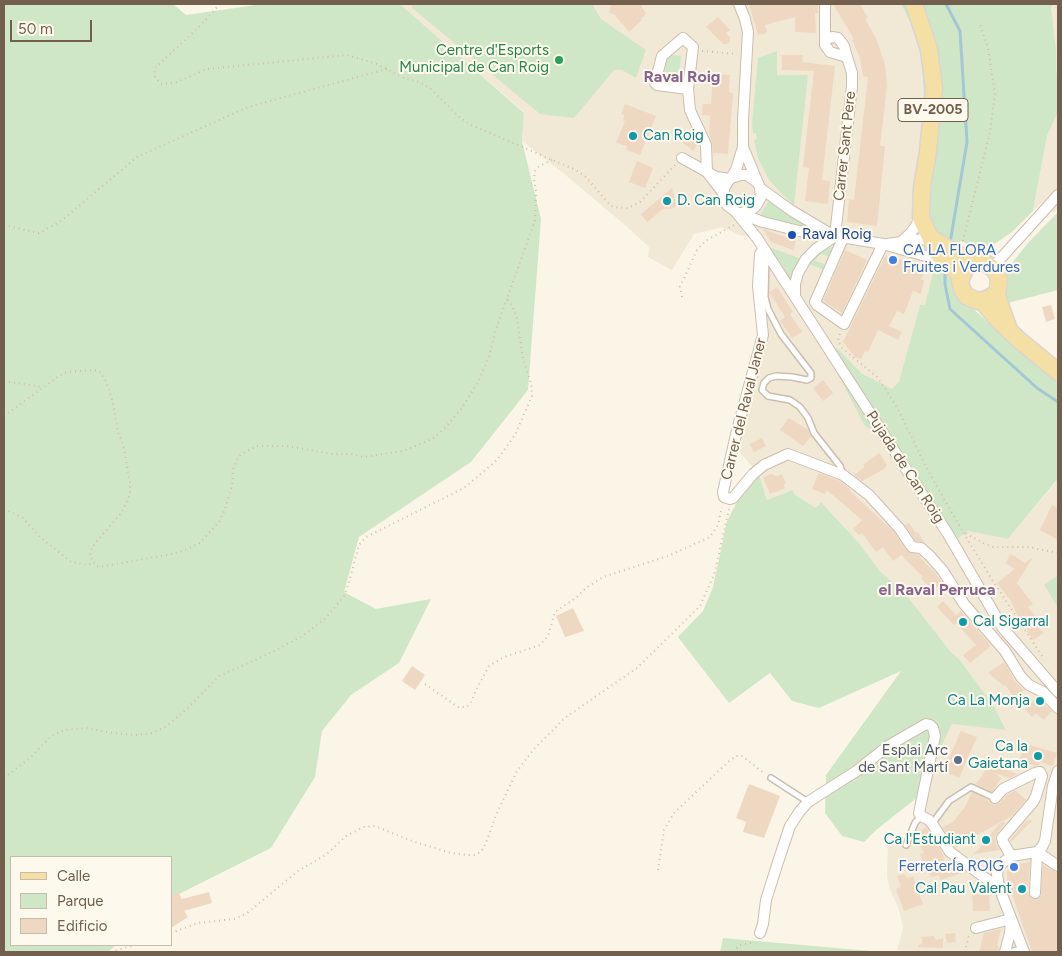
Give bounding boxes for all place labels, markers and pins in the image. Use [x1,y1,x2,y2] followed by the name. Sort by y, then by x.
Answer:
[399,42,549,77] place label: Centre d'Esports Municipal de Can Roig
[553,54,565,66] marker: Centre d'Esports Municipal de Can Roig
[643,127,704,145] place label: Can Roig
[627,130,639,142] marker: Can Roig
[677,192,755,210] place label: D. Can Roig
[661,195,673,207] marker: D. Can Roig
[802,226,872,244] place label: Raval Roig
[786,229,798,241] marker: Raval Roig
[903,242,1020,277] place label: CA LA FLORA Fruites i Verdures
[887,254,899,266] marker: CA LA FLORA Fruites i Verdures
[973,613,1049,631] place label: Cal Sigarral
[957,616,969,628] marker: Cal Sigarral
[947,692,1030,710] place label: Ca La Monja
[1034,695,1046,707] marker: Ca La Monja
[968,738,1028,773] place label: Ca la Gaietana
[858,742,948,777] place label: Esplai Arc de Sant Martí
[1032,750,1044,762] marker: Ca la Gaietana
[952,754,964,766] marker: Esplai Arc de Sant Martí
[884,831,976,849] place label: Ca l'Estudiant
[980,834,992,846] marker: Ca l'Estudiant
[899,858,1004,876] place label: FerreterÍa ROIG
[1008,861,1020,873] marker: FerreterÍa ROIG
[915,880,1012,898] place label: Cal Pau Valent
[1016,883,1028,895] marker: Cal Pau Valent

